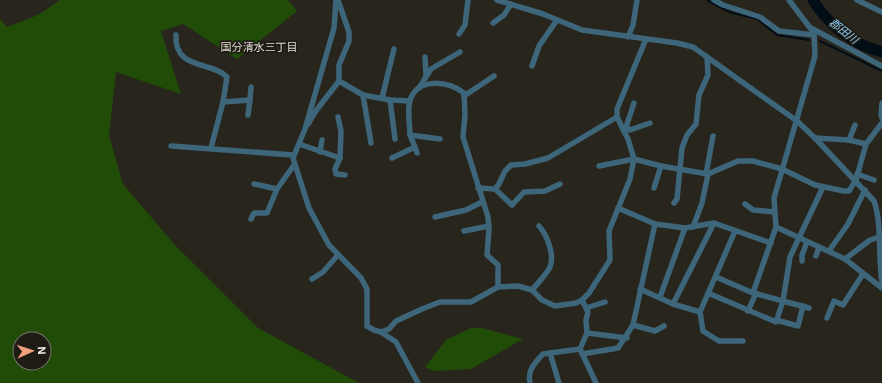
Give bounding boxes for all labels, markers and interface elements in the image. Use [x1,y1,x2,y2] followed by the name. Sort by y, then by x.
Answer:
[827,16,861,47] water label: 郡田川
[221,41,298,53] district label: 国分清水三丁目
[12,331,52,371] north arrow
[36,346,48,355] text: N

